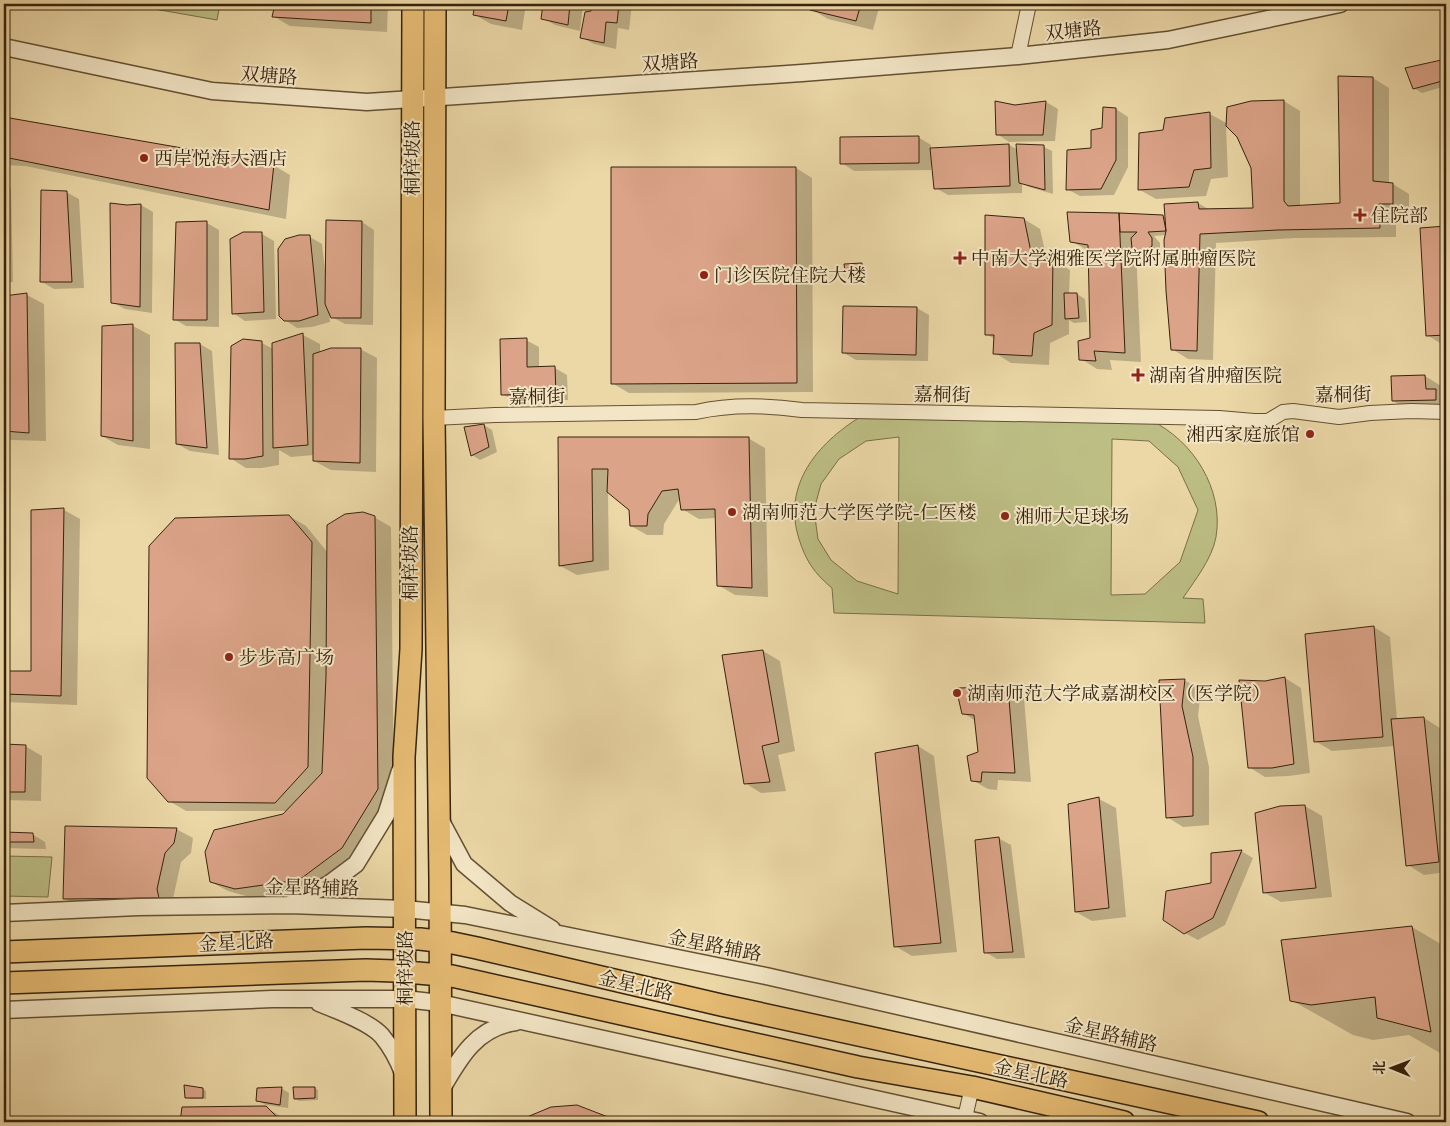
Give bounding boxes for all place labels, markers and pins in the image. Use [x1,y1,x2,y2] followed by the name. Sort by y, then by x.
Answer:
[154,144,287,172] place label: 西岸悦海大酒店
[138,152,150,164] marker: 西岸悦海大酒店
[1371,201,1428,229] place label: 住院部
[1353,208,1367,222] marker: 住院部
[971,244,1256,272] place label: 中南大学湘雅医学院附属肿瘤医院
[953,251,967,265] marker: 中南大学湘雅医学院附属肿瘤医院
[714,261,866,289] place label: 门诊医院住院大楼
[698,269,710,281] marker: 门诊医院住院大楼
[1149,361,1282,389] place label: 湖南省肿瘤医院
[1131,368,1145,382] marker: 湖南省肿瘤医院
[1186,420,1300,448] place label: 湘西家庭旅馆
[1304,428,1316,440] marker: 湘西家庭旅馆
[742,498,977,526] place label: 湖南师范大学医学院-仁医楼
[1015,502,1129,530] place label: 湘师大足球场
[726,506,738,518] marker: 湖南师范大学医学院-仁医楼
[999,510,1011,522] marker: 湘师大足球场
[239,643,334,671] place label: 步步高广场
[223,651,235,663] marker: 步步高广场
[967,679,1271,707] place label: 湖南师范大学咸嘉湖校区（医学院）
[951,687,963,699] marker: 湖南师范大学咸嘉湖校区（医学院）

